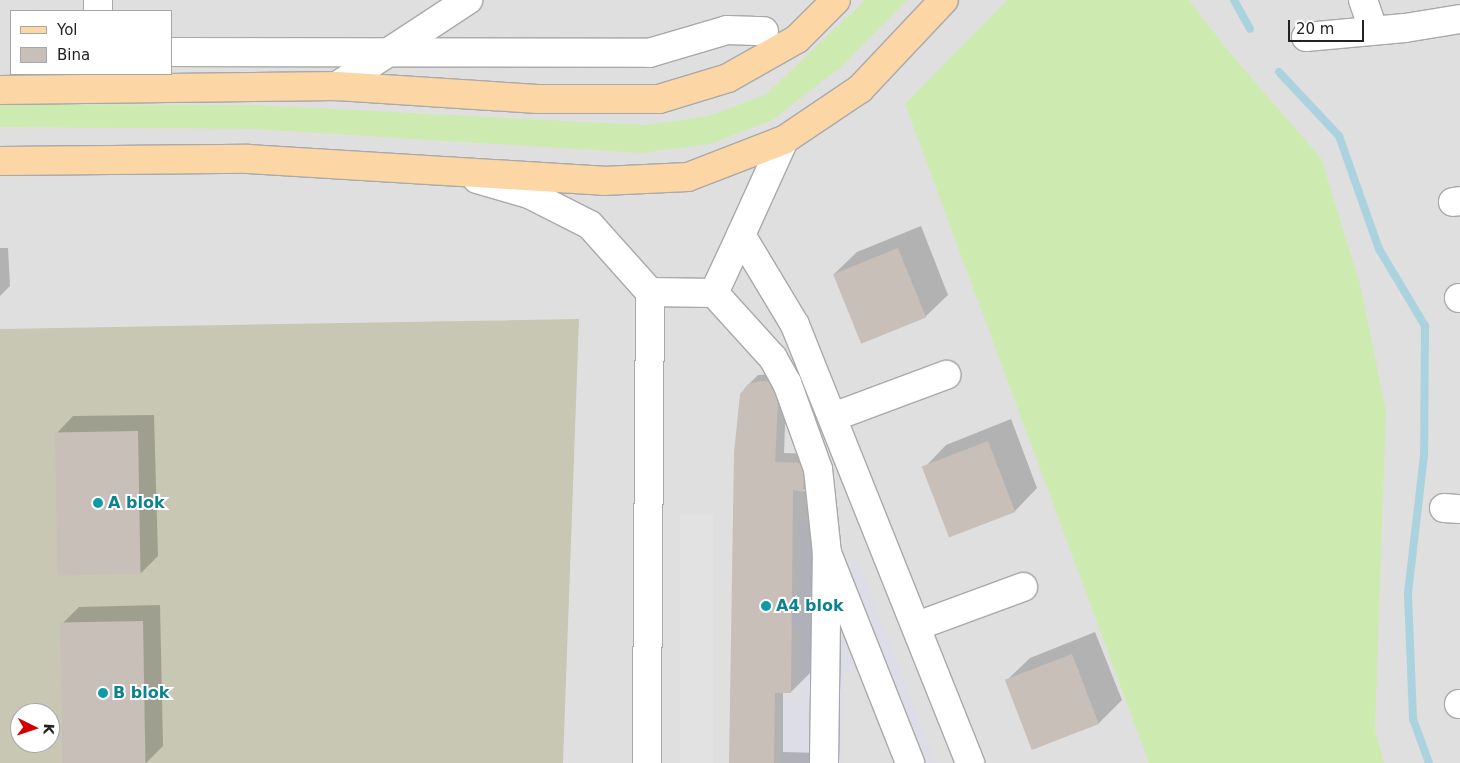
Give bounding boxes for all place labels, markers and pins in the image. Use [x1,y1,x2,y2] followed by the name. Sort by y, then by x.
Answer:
[108,493,165,513] place label: A blok
[92,497,104,509] marker: A blok
[776,596,844,616] place label: A4 blok
[760,600,772,612] marker: A4 blok
[113,683,169,703] place label: B blok
[97,687,109,699] marker: B blok

